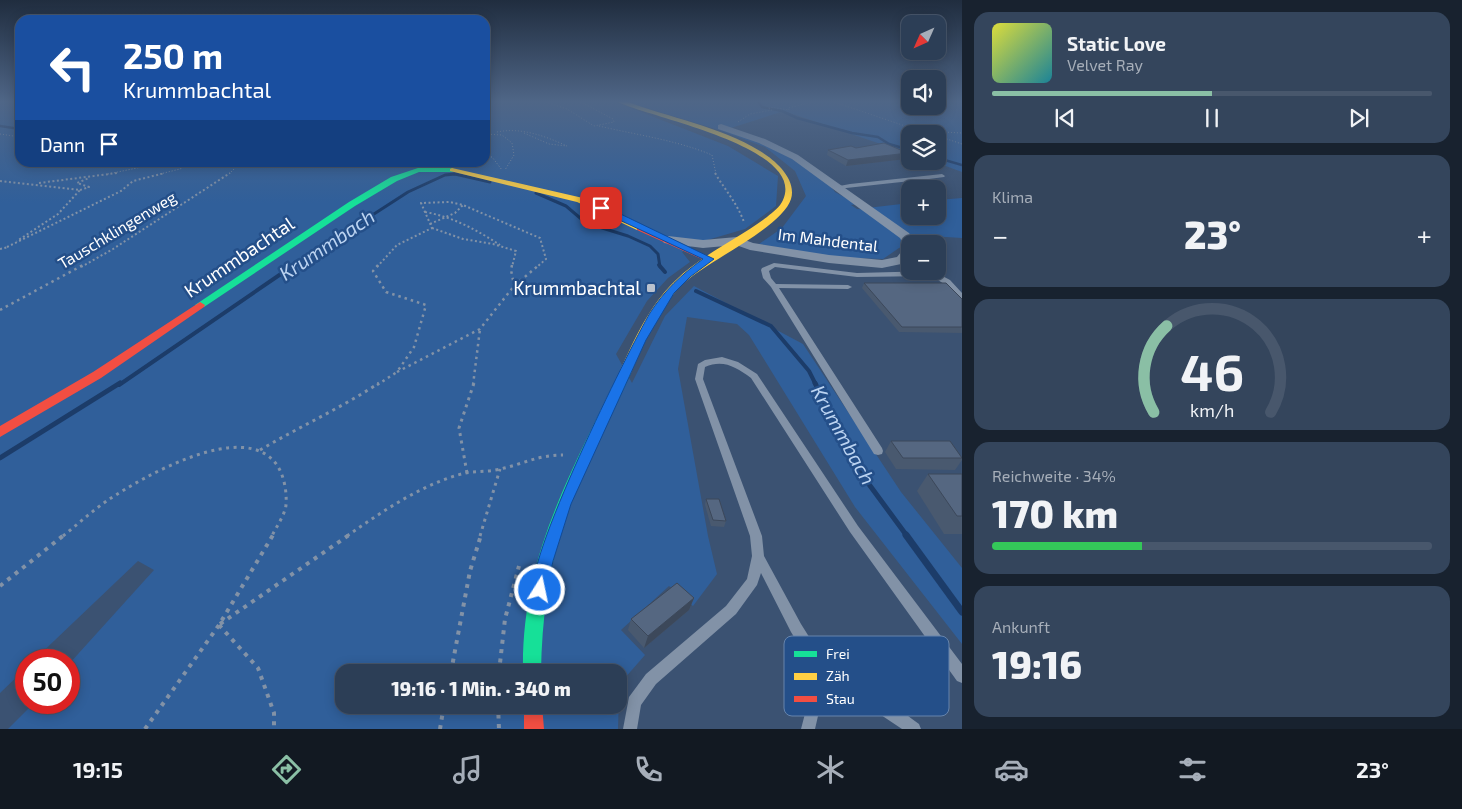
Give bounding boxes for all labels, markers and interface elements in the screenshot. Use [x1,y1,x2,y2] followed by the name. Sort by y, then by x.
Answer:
[901,15,946,60] north arrow
[901,15,946,280] map controls
[1067,32,1166,55] text: Static Love
[123,34,223,76] text: 250 m
[40,35,105,100] icon: left
[1067,55,1143,74] text: Velvet Ray
[901,70,946,115] button: sound
[123,76,271,102] text: Krummbachtal
[1051,104,1079,132] icon: previous
[1198,104,1226,132] icon: pause
[1345,104,1373,132] icon: next
[901,125,946,170] button: layers
[95,130,123,158] icon: arrive
[40,133,85,156] text: Dann
[901,180,946,225] button: +
[54,187,179,272] street label: Tauschklingenweg
[580,187,622,229] pin
[992,187,1033,206] text: Klima
[587,194,615,222] icon: arrive
[274,203,379,285] water label: Krummbach
[179,211,298,302] street label: Krummbachtal
[1184,211,1241,257] text: 23°
[992,218,1008,252] text: −
[1417,218,1432,252] text: +
[777,224,879,255] street label: Im Mahdental
[901,235,946,280] button: −
[513,276,641,299] place label: Krummbachtal
[645,282,657,294] marker: Krummbachtal
[1180,339,1244,401] text: 46
[807,381,881,489] water label: Krummbach
[1190,399,1234,421] text: km/h
[992,466,1116,485] text: Reichweite · 34%
[992,490,1118,536] text: 170 km
[513,563,565,615] position arrow
[992,617,1050,636] text: Ankunft
[784,636,949,716] legend
[992,641,1082,687] text: 19:16
[826,645,850,662] text: Frei
[15,649,80,714] speed limit sign: 50
[826,667,850,684] text: Zäh
[391,677,571,700] text: 19:16 · 1 Min. · 340 m
[826,690,855,707] text: Stau
[269,752,304,787] icon: directions
[450,752,485,787] icon: music
[631,752,666,787] icon: phone
[813,752,848,787] icon: climate
[994,752,1029,787] icon: car
[1175,752,1210,787] icon: filters
[73,756,123,782] text: 19:15
[1356,756,1389,782] text: 23°

